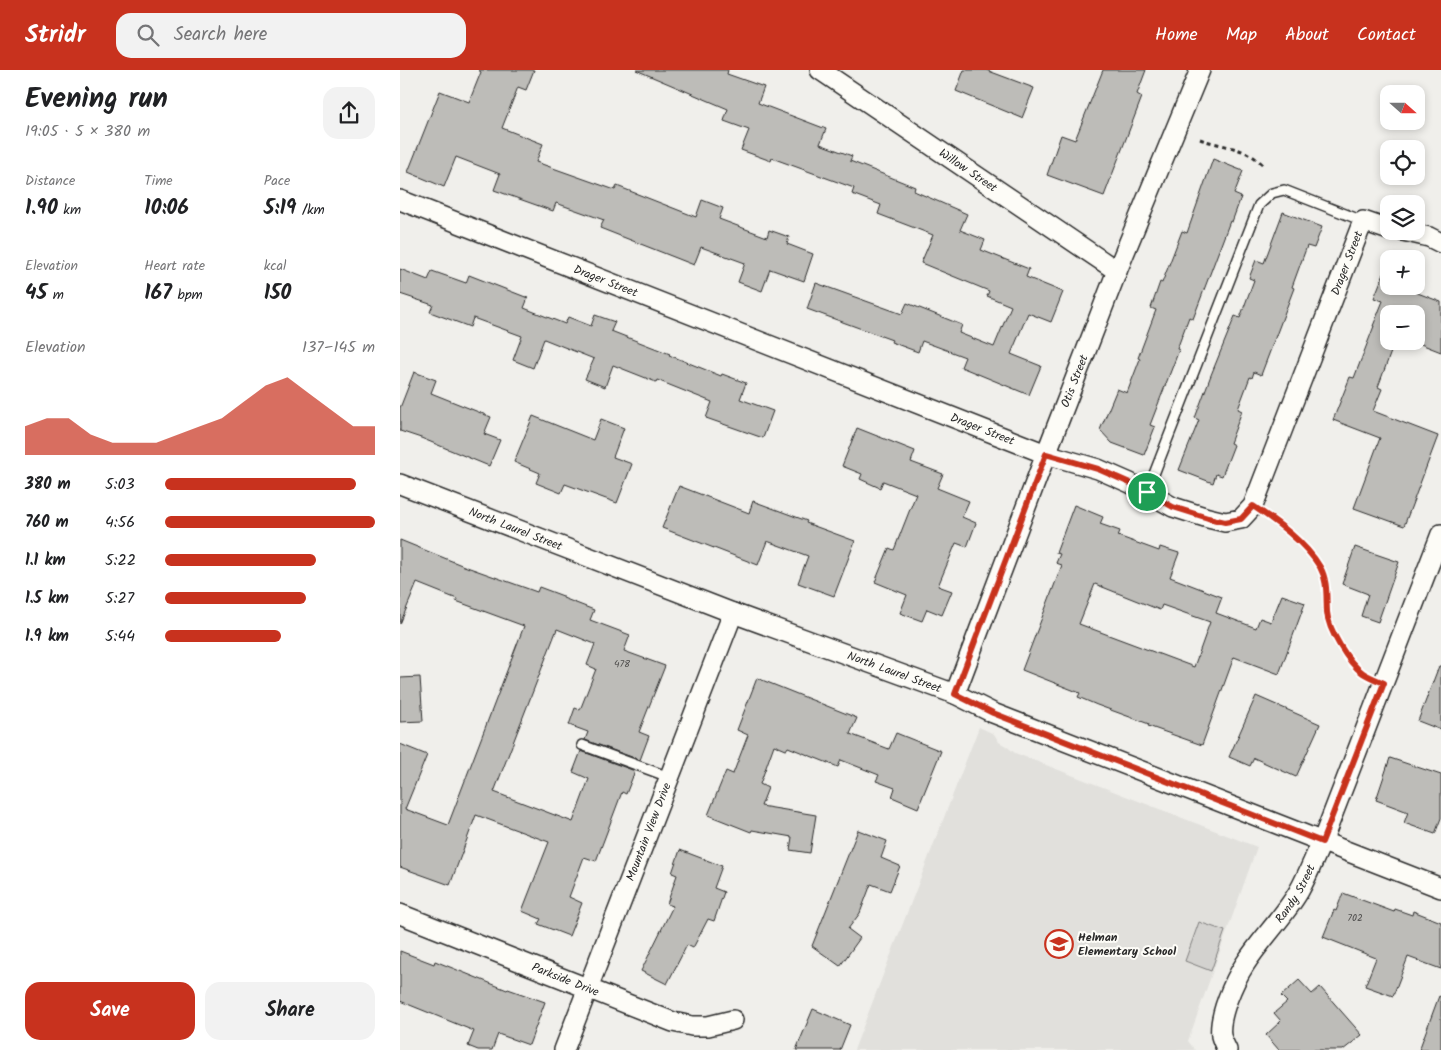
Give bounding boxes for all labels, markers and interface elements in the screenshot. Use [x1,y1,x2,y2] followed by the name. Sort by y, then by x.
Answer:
[116,13,466,58] search box
[25,16,86,55] text: Stridr
[174,20,267,50] text: Search here
[134,21,162,49] icon: search
[1155,21,1198,50] text: Home
[1226,21,1257,50] text: Map
[1285,21,1329,50] text: About
[1357,21,1416,50] text: Contact
[25,77,168,122] text: Evening run
[1380,85,1425,130] north arrow
[1380,85,1425,350] map controls
[323,87,375,139] button: share
[25,119,150,144] text: 19:05 · 5 × 380 m
[1380,140,1425,185] button: locate
[935,144,1001,198] street label: Willow Street
[25,170,75,192] text: Distance
[144,170,173,192] text: Time
[264,170,290,192] text: Pace
[25,192,58,225] text: 1.90
[144,192,189,225] text: 10:06
[264,192,296,225] text: 5:19
[1380,195,1425,240] button: layers
[58,199,81,221] text: km
[296,199,325,221] text: /km
[1326,228,1368,298] street label: Drager Street
[1380,250,1425,295] button: +
[25,255,78,277] text: Elevation
[144,255,205,277] text: Heart rate
[264,255,286,277] text: kcal
[570,260,641,303] street label: Drager Street
[25,277,47,310] text: 45
[144,277,172,310] text: 167
[264,277,291,310] text: 150
[47,284,64,306] text: m
[172,284,203,306] text: bpm
[1380,305,1425,350] button: −
[25,335,86,360] text: Elevation
[302,335,375,360] text: 137–145 m
[1056,352,1094,410] street label: Otis Street
[947,408,1018,451] street label: Drager Street
[1126,471,1168,513] pin
[25,472,71,497] text: 380 m
[105,472,135,497] text: 5:03
[1133,478,1161,506] icon: arrive
[466,503,565,556] street label: North Laurel Street
[25,510,69,535] text: 760 m
[105,510,135,535] text: 4:56
[25,548,66,573] text: 1.1 km
[105,548,136,573] text: 5:22
[25,586,69,611] text: 1.5 km
[105,586,134,611] text: 5:27
[25,624,69,649] text: 1.9 km
[105,624,135,649] text: 5:44
[845,646,944,698] street label: North Laurel Street
[614,656,631,672] house number: 478
[621,779,677,884] street label: Mountain View Drive
[1271,861,1321,928] street label: Randy Street
[1347,910,1363,926] house number: 702
[1078,928,1177,961] place label: Helman Elementary School
[1044,929,1074,959] school or university icon: Helman Elementary School
[529,958,602,1002] street label: Parkside Drive
[25,982,195,1040] button: Save
[205,982,375,1040] button: Share

